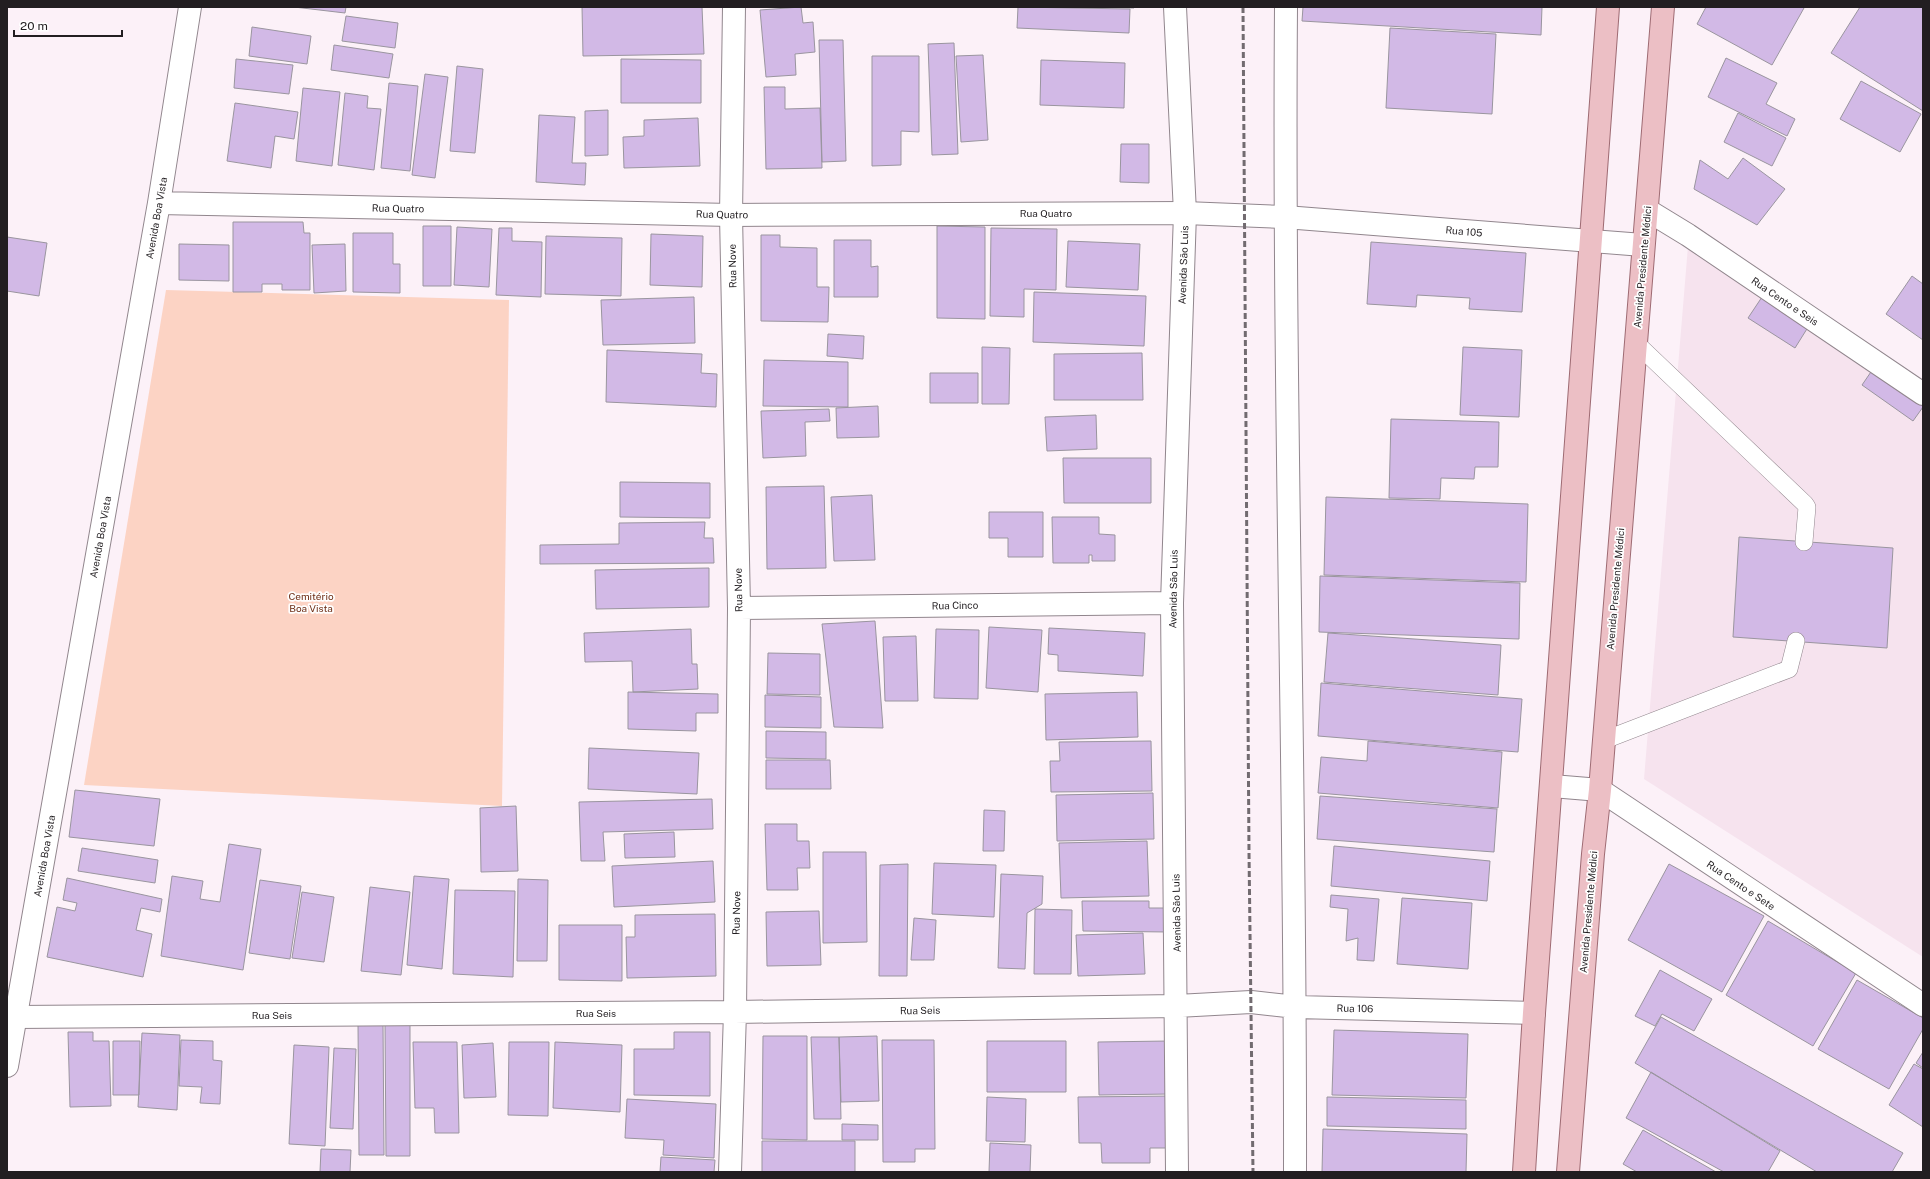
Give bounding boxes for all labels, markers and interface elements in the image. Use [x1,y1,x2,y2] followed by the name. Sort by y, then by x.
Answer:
[14,12,122,38] scale bar
[20,19,48,33] text: 20 m
[143,176,169,260] street label: Avenida Boa Vista
[372,202,425,214] street label: Rua Quatro
[1631,205,1653,329] street label: Avenida Presidente Médici
[1020,207,1073,219] street label: Rua Quatro
[696,208,749,220] street label: Rua Quatro
[1445,223,1483,239] street label: Rua 105
[1176,225,1190,305] street label: Avenida São Luis
[726,244,738,288] street label: Rua Nove
[1749,274,1821,328] street label: Rua Cento e Seis
[87,495,113,579] street label: Avenida Boa Vista
[1604,527,1626,651] street label: Avenida Presidente Médici
[1166,550,1180,628] street label: Avenida São Luis
[732,568,744,612] street label: Rua Nove
[288,590,334,614] park label: Cemitério Boa Vista
[932,599,979,611] street label: Rua Cinco
[31,814,57,898] street label: Avenida Boa Vista
[1577,850,1599,974] street label: Avenida Presidente Médici
[1705,858,1778,912] street label: Rua Cento e Sete
[1169,874,1183,952] street label: Avenida São Luis
[730,891,742,935] street label: Rua Nove
[1336,1002,1374,1014] street label: Rua 106
[900,1004,940,1016] street label: Rua Seis
[576,1007,616,1019] street label: Rua Seis
[252,1009,292,1021] street label: Rua Seis

